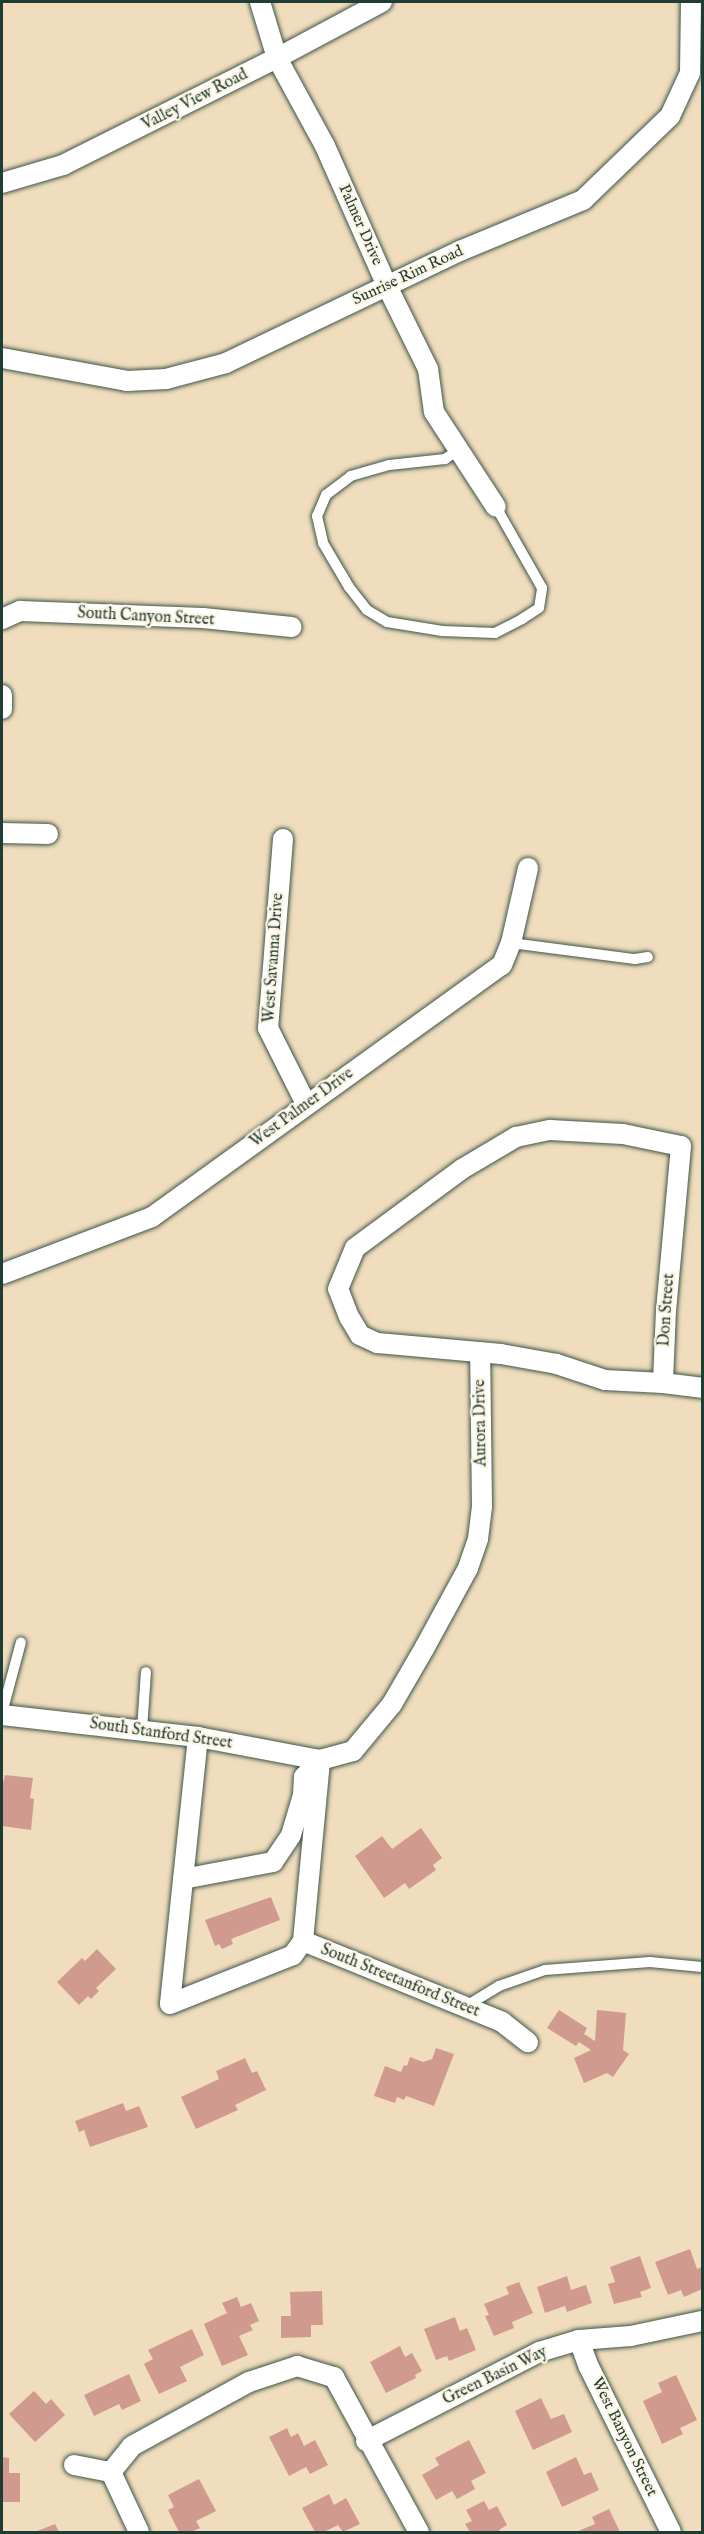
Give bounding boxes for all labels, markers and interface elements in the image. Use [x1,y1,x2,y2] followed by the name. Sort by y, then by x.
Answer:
[139,65,251,135] street label: Valley View Road
[334,181,386,269] street label: Palmer Drive
[350,242,466,310] street label: Sunrise Rim Road
[77,604,215,630] street label: South Canyon Street
[260,892,288,1024] street label: West Savanna Drive
[247,1064,357,1152] street label: West Palmer Drive
[655,1273,679,1347] street label: Don Street
[471,1379,491,1467] street label: Aurora Drive
[89,1714,233,1754] street label: South Stanford Street
[318,1940,482,2022] street label: South Streetanford Street
[440,2342,550,2410] street label: Green Basin Way
[587,2374,661,2500] street label: West Banyon Street

